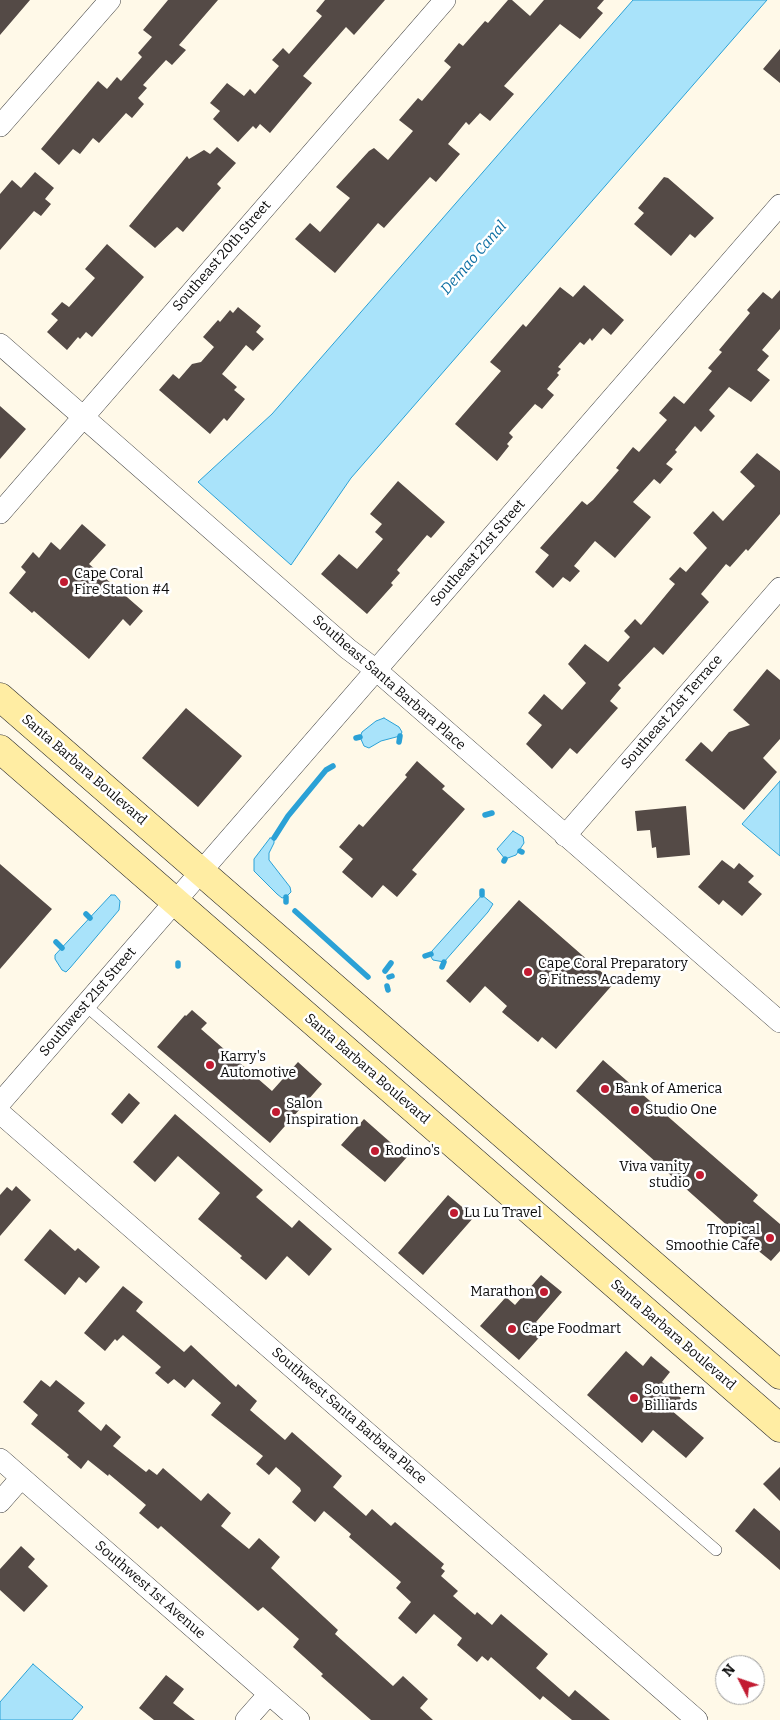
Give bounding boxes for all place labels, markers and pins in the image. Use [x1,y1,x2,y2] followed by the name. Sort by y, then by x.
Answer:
[74,566,169,598] place label: Cape Coral Fire Station #4
[58,576,70,588] marker: Cape Coral Fire Station #4
[538,956,688,989] place label: Cape Coral Preparatory & Fitness Academy
[522,966,534,978] marker: Cape Coral Preparatory & Fitness Academy
[220,1049,296,1082] place label: Karry's Automotive
[204,1059,216,1071] marker: Karry's Automotive
[615,1081,722,1097] place label: Bank of America
[599,1083,611,1095] marker: Bank of America
[286,1096,359,1128] place label: Salon Inspiration
[645,1102,717,1118] place label: Studio One
[629,1104,641,1116] marker: Studio One
[270,1106,282,1118] marker: Salon Inspiration
[385,1143,440,1159] place label: Rodino's
[369,1145,381,1157] marker: Rodino's
[619,1159,690,1192] place label: Viva vanity studio
[694,1169,706,1181] marker: Viva vanity studio
[464,1205,542,1221] place label: Lu Lu Travel
[448,1207,460,1219] marker: Lu Lu Travel
[666,1222,760,1254] place label: Tropical Smoothie Cafe
[764,1232,776,1244] marker: Tropical Smoothie Cafe
[470,1284,534,1300] place label: Marathon
[538,1286,550,1298] marker: Marathon
[522,1321,621,1337] place label: Cape Foodmart
[506,1323,518,1335] marker: Cape Foodmart
[644,1382,705,1414] place label: Southern Billiards
[628,1392,640,1404] marker: Southern Billiards

